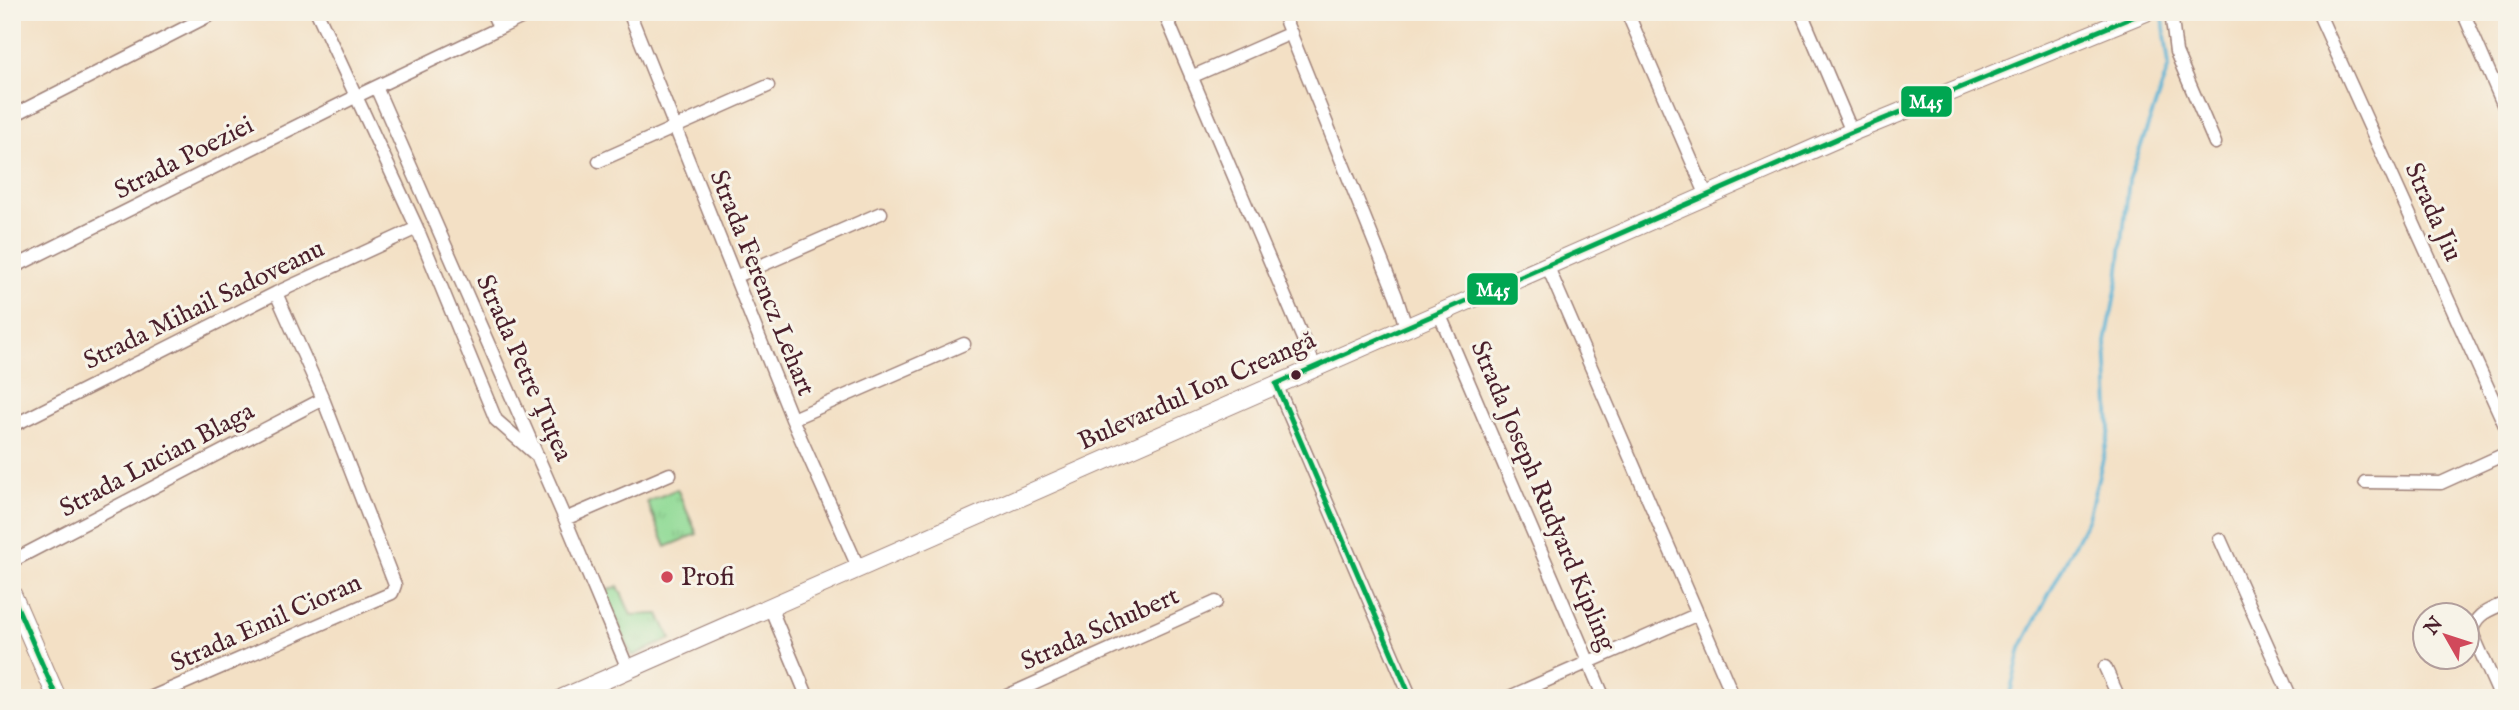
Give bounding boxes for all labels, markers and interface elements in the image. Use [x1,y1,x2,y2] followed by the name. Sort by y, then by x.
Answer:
[1900,85,1953,118] line badge: M45
[1909,91,1943,115] text: M45
[109,109,259,207] street label: Strada Poeziei
[2397,158,2469,266] street label: Strada Jiu
[702,165,822,401] street label: Strada Ferencz Lehart
[78,232,330,378] street label: Strada Mihail Sadoveanu
[468,269,580,467] street label: Strada Petre Țuțea
[1466,272,1519,306] line badge: M45
[1476,279,1510,303] text: M45
[1073,323,1322,458] street label: Bulevardul Ion Creangă
[1463,336,1624,657] street label: Strada Joseph Rudyard Kipling
[1289,368,1303,382] unlabelled marker
[54,394,261,525] street label: Strada Lucian Blaga
[681,561,735,594] place label: Profi
[165,566,367,680] street label: Strada Emil Cioran
[659,569,675,585] marker: Profi
[1016,579,1184,679] street label: Strada Schubert
[2410,602,2480,672] north arrow
[2419,612,2449,641] text: N

